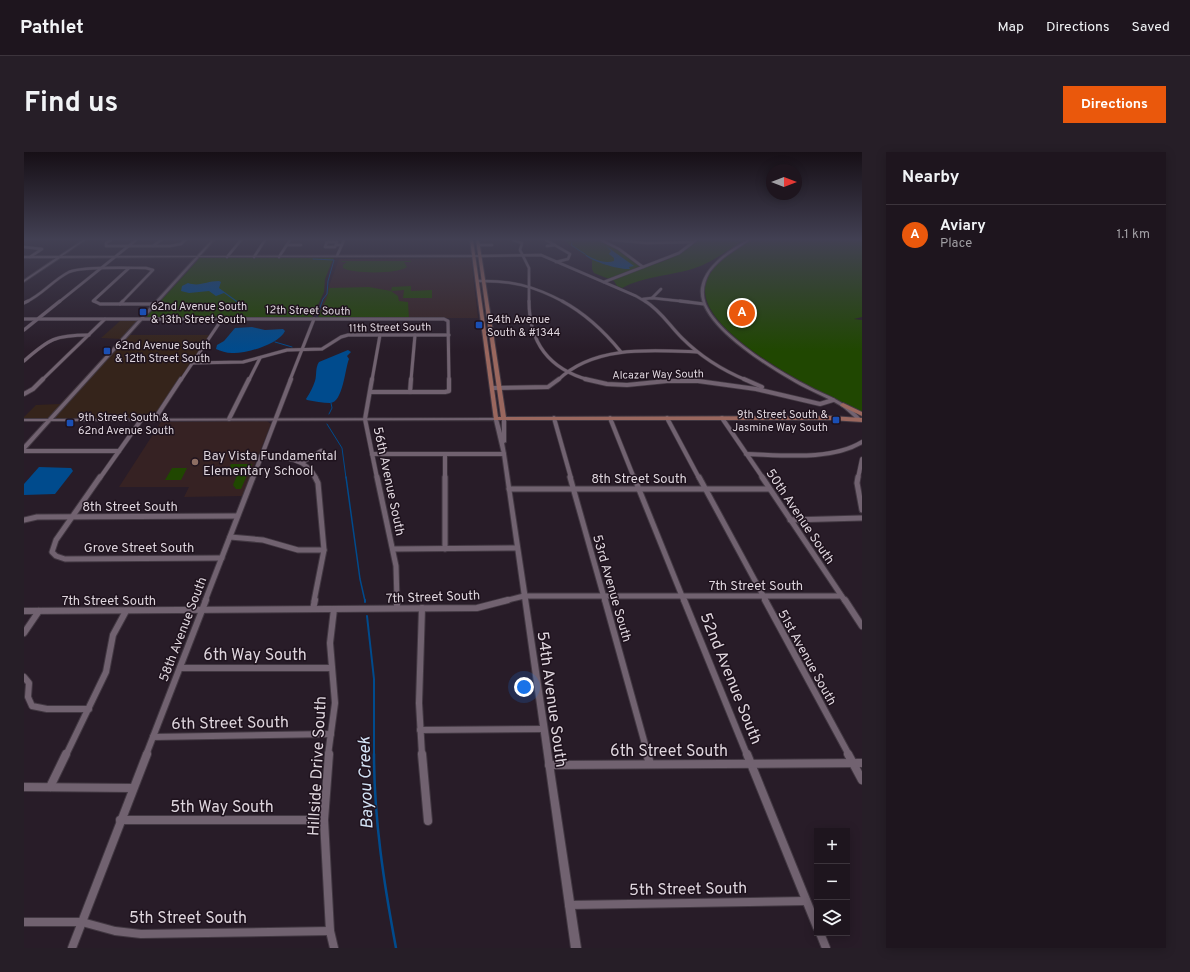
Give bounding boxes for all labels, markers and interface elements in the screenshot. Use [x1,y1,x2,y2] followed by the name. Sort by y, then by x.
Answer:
[20,16,84,40] text: Pathlet
[998,19,1024,36] text: Map
[1046,19,1110,36] text: Directions
[1132,19,1170,36] text: Saved
[24,86,118,122] text: Find us
[1063,86,1166,123] button: Directions
[766,164,802,200] north arrow
[902,167,959,189] text: Nearby
[940,217,986,236] text: Aviary
[910,227,920,243] text: A
[1116,227,1150,243] text: 1.1 km
[940,236,972,252] text: Place
[729,298,755,328] pin: A
[151,300,247,327] place label: 62nd Avenue South & 13th Street South
[265,303,351,319] street label: 12th Street South
[138,307,148,317] marker: 62nd Avenue South & 13th Street South
[487,313,561,340] place label: 54th Avenue South & #1344
[349,320,431,336] street label: 11th Street South
[474,320,484,330] marker: 54th Avenue South & #1344
[115,339,211,366] place label: 62nd Avenue South & 12th Street South
[102,346,112,356] marker: 62nd Avenue South & 12th Street South
[612,367,704,383] street label: Alcazar Way South
[732,408,829,435] place label: 9th Street South & Jasmine Way South
[78,411,174,438] place label: 9th Street South & 62nd Avenue South
[831,415,841,425] marker: 9th Street South & Jasmine Way South
[65,418,75,428] marker: 9th Street South & 62nd Avenue South
[369,425,407,537] street label: 56th Avenue South
[203,449,337,480] place label: Bay Vista Fundamental Elementary School
[190,457,200,467] marker: Bay Vista Fundamental Elementary School
[762,466,837,568] street label: 50th Avenue South
[591,472,687,488] street label: 8th Street South
[82,500,178,516] street label: 8th Street South
[588,533,634,644] street label: 53rd Avenue South
[84,541,194,557] street label: Grove Street South
[157,575,211,684] street label: 58th Avenue South
[709,579,803,595] street label: 7th Street South
[386,588,481,608] street label: 7th Street South
[62,594,156,610] street label: 7th Street South
[773,607,839,709] street label: 51st Avenue South
[695,610,766,748] street label: 52nd Avenue South
[532,630,570,769] street label: 54th Avenue South
[203,646,307,666] street label: 6th Way South
[514,677,534,697] your location
[304,696,332,837] street label: Hillside Drive South
[171,713,289,735] street label: 6th Street South
[354,736,380,830] water label: Bayou Creek
[610,742,728,762] street label: 6th Street South
[170,798,274,818] street label: 5th Way South
[814,828,850,936] map controls
[814,828,850,864] button: +
[814,864,850,900] button: −
[629,879,747,901] street label: 5th Street South
[814,900,850,936] button: layers
[129,909,247,929] street label: 5th Street South

